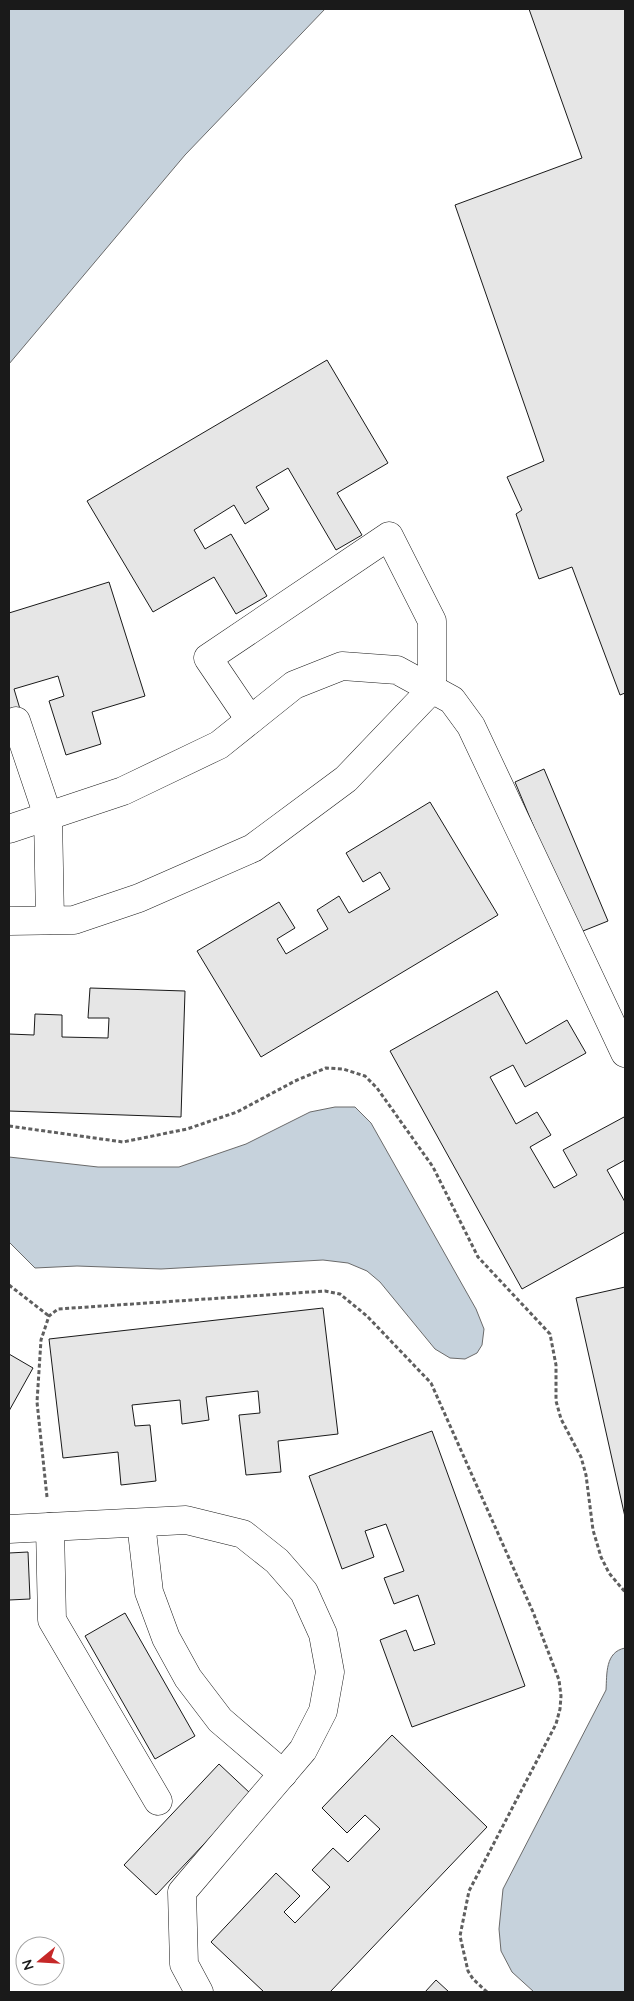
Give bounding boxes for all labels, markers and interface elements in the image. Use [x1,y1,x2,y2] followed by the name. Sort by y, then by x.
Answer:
[15,1936,65,1986] north arrow
[17,1957,38,1973] text: N

